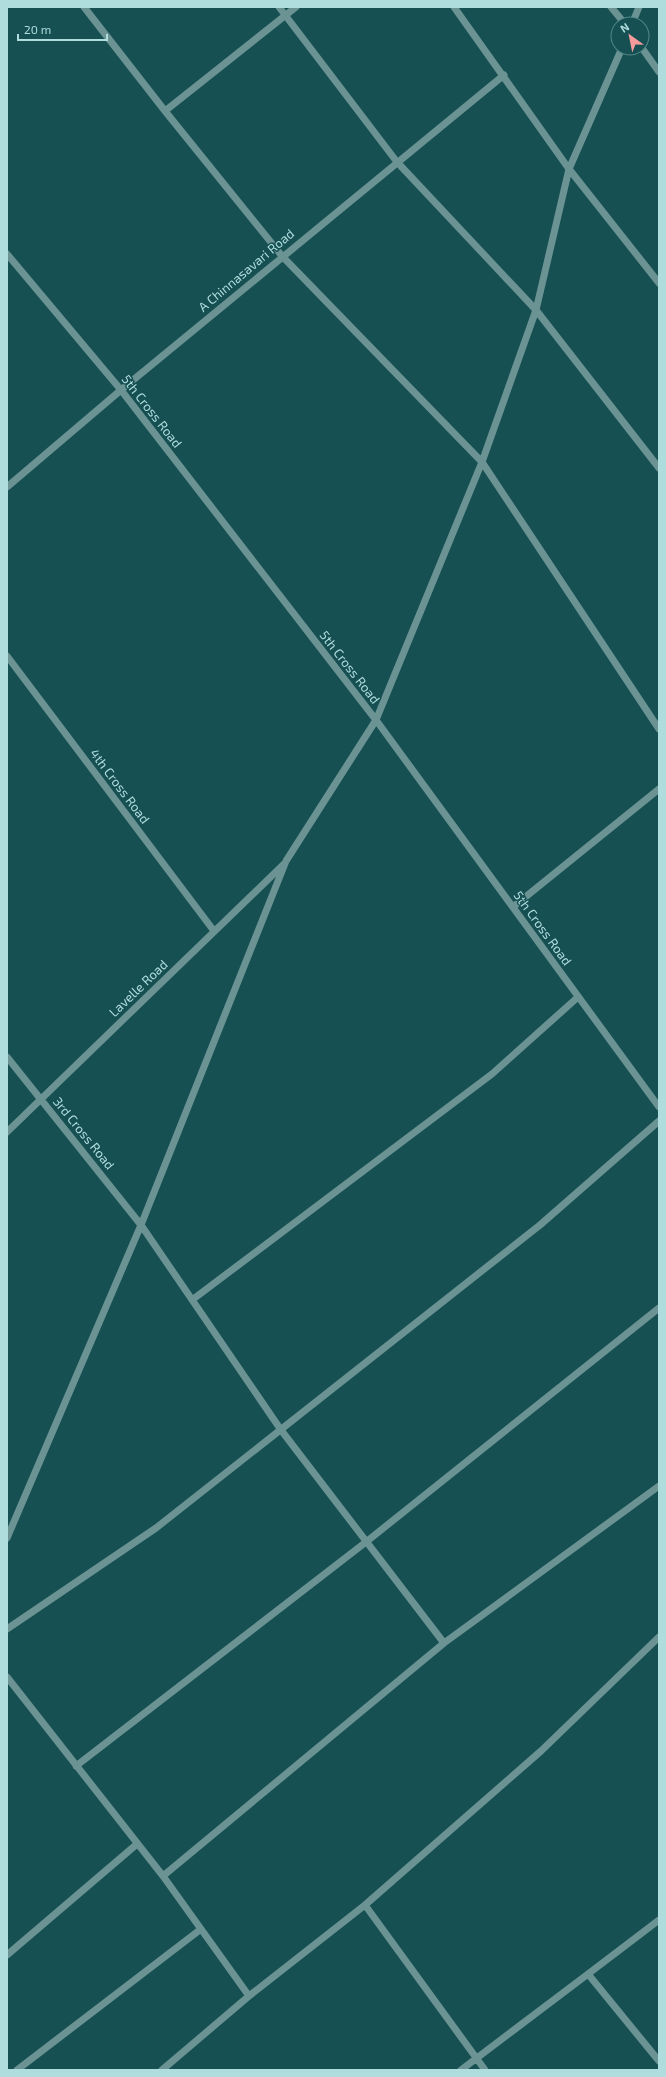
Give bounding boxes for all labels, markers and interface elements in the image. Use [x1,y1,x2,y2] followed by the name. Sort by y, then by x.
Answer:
[18,16,107,42] scale bar
[610,16,650,56] north arrow
[617,20,631,35] text: N
[24,22,51,36] text: 20 m
[195,225,297,315] street label: A Chinnasavari Road
[119,371,185,451] street label: 5th Cross Road
[317,627,383,707] street label: 5th Cross Road
[87,746,153,826] street label: 4th Cross Road
[511,888,575,968] street label: 5th Cross Road
[105,956,171,1020] street label: Lavelle Road
[50,1094,118,1172] street label: 3rd Cross Road

